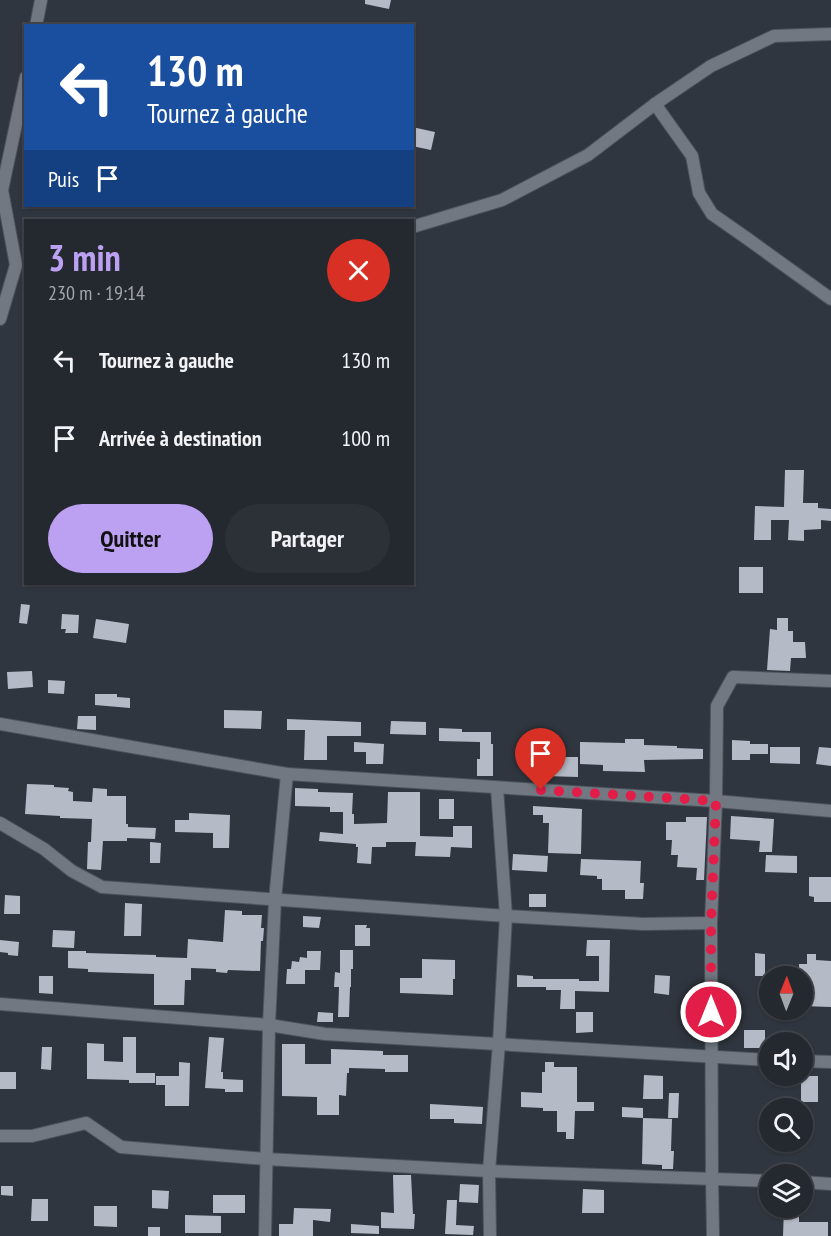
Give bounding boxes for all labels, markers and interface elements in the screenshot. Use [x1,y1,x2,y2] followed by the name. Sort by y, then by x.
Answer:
[147,43,244,98] text: 130 m
[48,48,126,126] icon: left
[147,96,308,130] text: Tournez à gauche
[91,162,124,195] icon: arrive
[48,165,79,193] text: Puis
[48,234,121,281] text: 3 min
[327,239,390,302] button: close
[48,280,145,306] text: 230 m · 19:14
[48,344,81,377] icon: left
[99,346,234,374] text: Tournez à gauche
[341,346,390,374] text: 130 m
[48,422,81,455] icon: arrive
[99,424,262,452] text: Arrivée à destination
[341,424,390,452] text: 100 m
[48,504,213,573] button: Quitter
[225,504,390,573] button: Partager
[515,728,566,790] pin
[524,737,557,770] icon: arrive
[759,966,813,1020] north arrow
[759,966,813,1218] map controls
[679,980,743,1044] position arrow
[759,1032,813,1086] button: sound
[759,1098,813,1152] button: search
[759,1164,813,1218] button: layers

